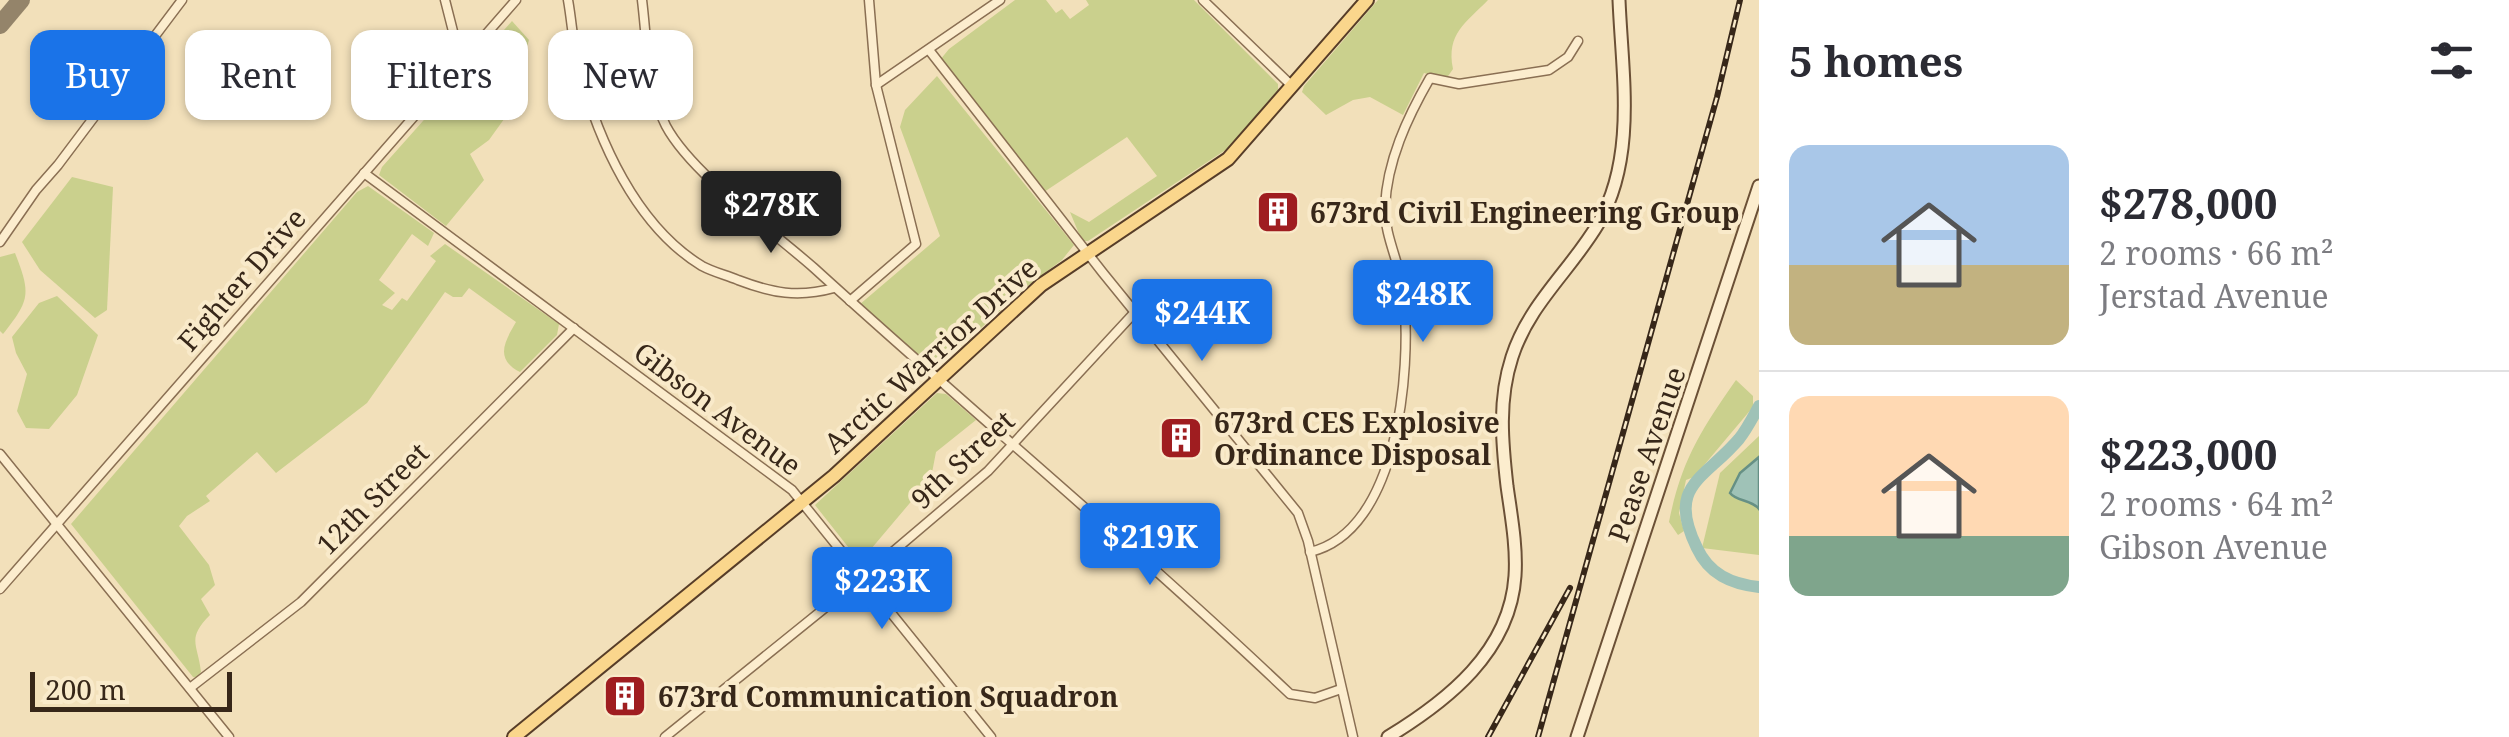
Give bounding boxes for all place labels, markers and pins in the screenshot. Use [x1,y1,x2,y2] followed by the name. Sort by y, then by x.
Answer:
[701,171,841,256] pin: $278K
[1255,189,1301,235] building icon: 673rd Civil Engineering Group
[1310,193,1740,231] place label: 673rd Civil Engineering Group
[1353,260,1493,345] pin: $248K
[1132,279,1272,364] pin: $244K
[1214,403,1500,473] place label: 673rd CES Explosive Ordinance Disposal
[1158,415,1204,461] building icon: 673rd CES Explosive Ordinance Disposal
[1080,503,1220,588] pin: $219K
[812,547,952,632] pin: $223K
[602,673,648,719] building icon: 673rd Communication Squadron
[658,677,1118,715] place label: 673rd Communication Squadron

